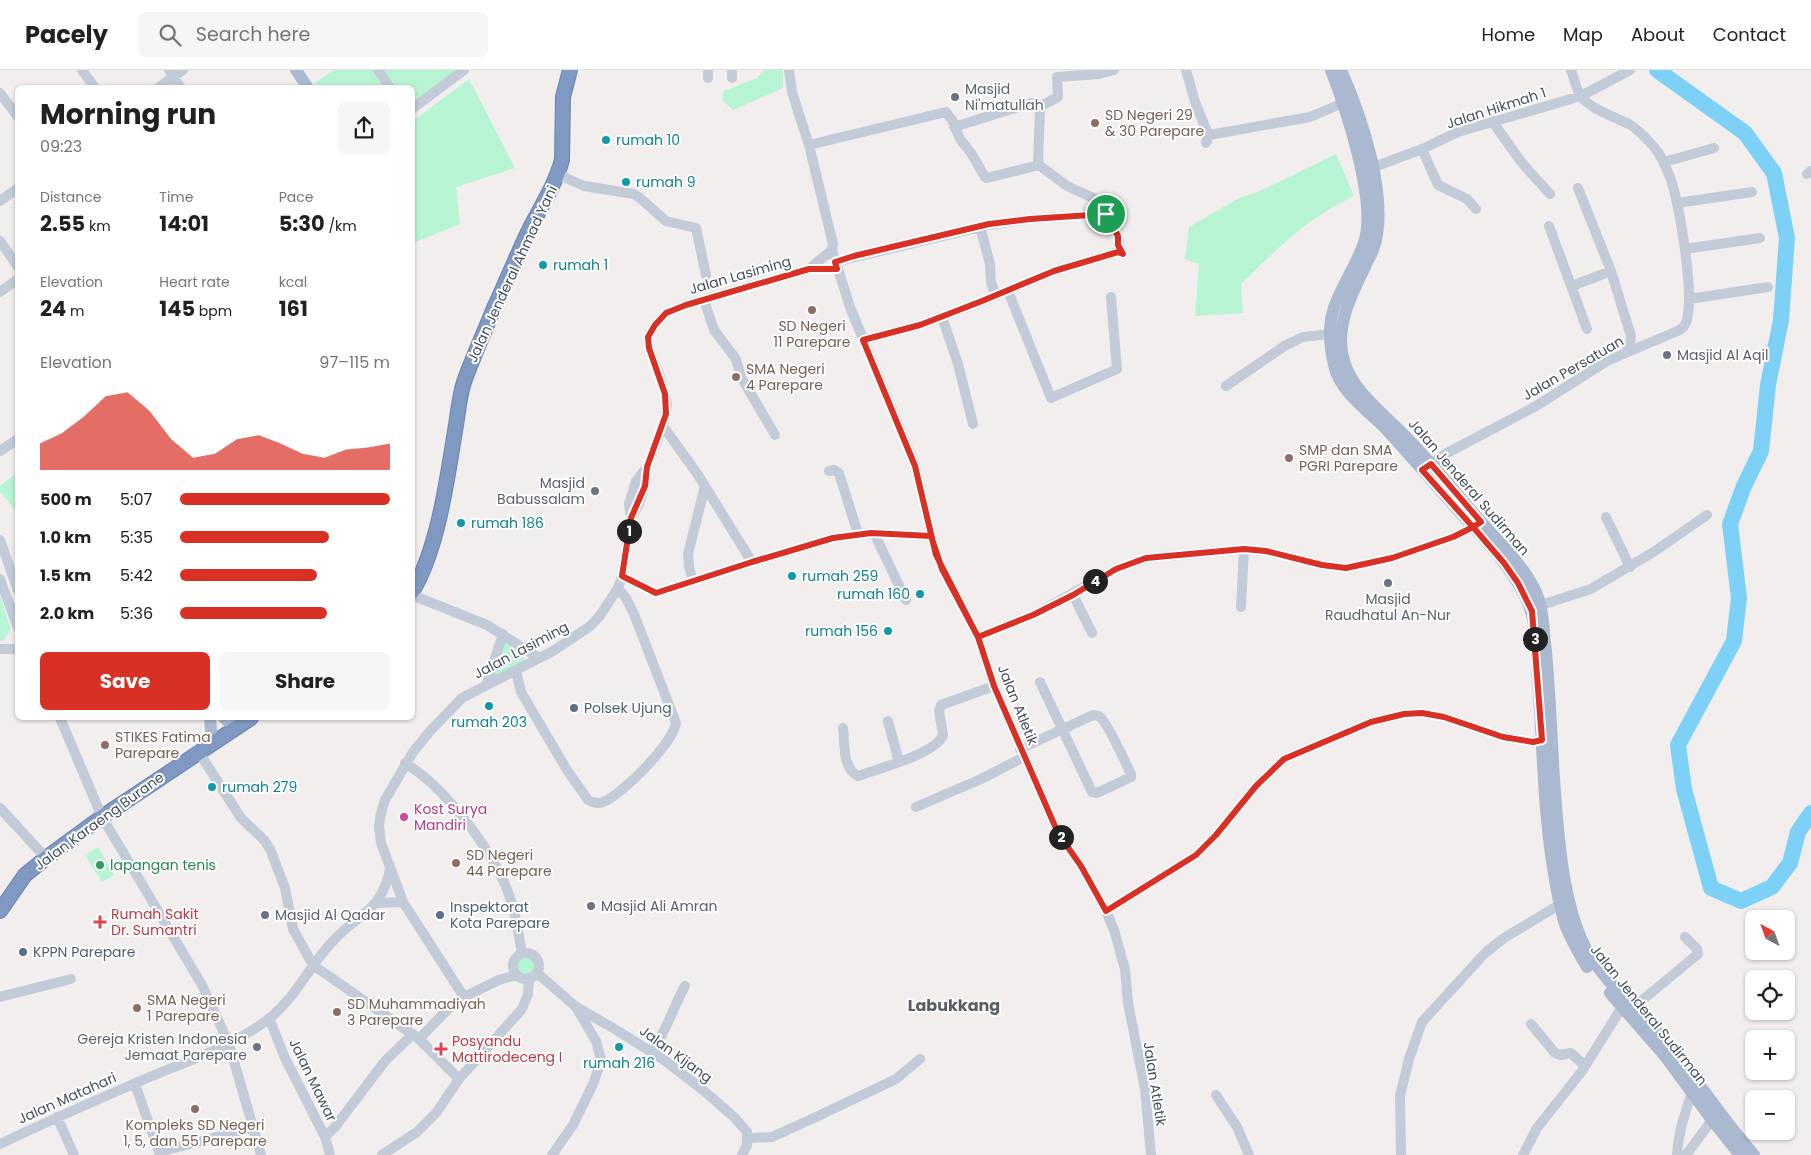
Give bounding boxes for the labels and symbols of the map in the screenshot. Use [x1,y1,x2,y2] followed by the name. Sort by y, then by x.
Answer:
[965,79,1044,115] place label: Masjid Ni'matullah
[1443,82,1549,134] street label: Jalan Hikmah 1
[949,91,961,103] marker: Masjid Ni'matullah
[1105,105,1204,141] place label: SD Negeri 29 & 30 Parepare
[1089,117,1101,129] marker: SD Negeri 29 & 30 Parepare
[616,130,680,150] place label: rumah 10
[600,134,612,146] marker: rumah 10
[636,172,696,192] place label: rumah 9
[620,176,632,188] marker: rumah 9
[462,182,562,366] street label: Jalan Jenderal Ahmad Yani
[1085,193,1127,235] pin
[687,251,793,299] street label: Jalan Lasiming
[553,255,608,275] place label: rumah 1
[537,259,549,271] marker: rumah 1
[806,304,818,316] marker: SD Negeri 11 Parepare
[774,316,851,352] place label: SD Negeri 11 Parepare
[1519,331,1627,405] street label: Jalan Persatuan
[1677,345,1768,365] place label: Masjid Al Aqil
[1661,349,1673,361] marker: Masjid Al Aqil
[746,359,825,395] place label: SMA Negeri 4 Parepare
[730,371,742,383] marker: SMA Negeri 4 Parepare
[1404,414,1534,560] street label: Jalan Jenderal Sudirman
[1299,440,1398,476] place label: SMP dan SMA PGRI Parepare
[1283,452,1295,464] marker: SMP dan SMA PGRI Parepare
[497,473,585,509] place label: Masjid Babussalam
[589,485,601,497] marker: Masjid Babussalam
[471,513,544,533] place label: rumah 186
[455,517,467,529] marker: rumah 186
[616,518,642,544] pin: 1
[802,566,878,586] place label: rumah 259
[1082,568,1108,594] pin: 4
[786,570,798,582] marker: rumah 259
[1382,577,1394,589] marker: Masjid Raudhatul An-Nur
[837,584,910,604] place label: rumah 160
[914,588,926,600] marker: rumah 160
[1325,589,1451,625] place label: Masjid Raudhatul An-Nur
[470,617,572,683] street label: Jalan Lasiming
[805,621,878,641] place label: rumah 156
[882,625,894,637] marker: rumah 156
[1522,626,1548,652] pin: 3
[993,662,1043,749] street label: Jalan Atletik
[584,698,672,718] place label: Polsek Ujung
[483,700,495,712] marker: rumah 203
[568,702,580,714] marker: Polsek Ujung
[451,712,527,732] place label: rumah 203
[115,727,211,763] place label: STIKES Fatima Parepare
[99,739,111,751] marker: STIKES Fatima Parepare
[30,767,168,875] street label: Jalan Karaeng Burane
[222,777,297,797] place label: rumah 279
[206,781,218,793] marker: rumah 279
[414,799,487,835] place label: Kost Surya Mandiri
[398,811,410,823] marker: Kost Surya Mandiri
[1048,824,1074,850] pin: 2
[466,845,552,881] place label: SD Negeri 44 Parepare
[110,855,216,875] place label: lapangan tenis
[450,857,462,869] marker: SD Negeri 44 Parepare
[94,859,106,871] marker: lapangan tenis
[601,896,718,916] place label: Masjid Ali Amran
[450,897,550,933] place label: Inspektorat Kota Parepare
[585,900,597,912] marker: Masjid Ali Amran
[111,904,199,940] place label: Rumah Sakit Dr. Sumantri
[275,905,385,925] place label: Masjid Al Qadar
[259,909,271,921] marker: Masjid Al Qadar
[434,909,446,921] marker: Inspektorat Kota Parepare
[1745,910,1795,960] north arrow
[93,915,107,929] marker: Rumah Sakit Dr. Sumantri
[1586,940,1712,1090] street label: Jalan Jenderal Sudirman
[33,942,136,962] place label: KPPN Parepare
[17,946,29,958] marker: KPPN Parepare
[147,990,226,1026] place label: SMA Negeri 1 Parepare
[347,994,486,1030] place label: SD Muhammadiyah 3 Parepare
[908,994,1000,1017] district label: Labukkang
[131,1002,143,1014] marker: SMA Negeri 1 Parepare
[331,1006,343,1018] marker: SD Muhammadiyah 3 Parepare
[635,1021,717,1087] street label: Jalan Kijang
[77,1029,247,1065] place label: Gereja Kristen Indonesia Jemaat Parepare
[452,1031,562,1067] place label: Posyandu Mattirodeceng I
[284,1035,342,1125] street label: Jalan Mawar
[251,1041,263,1053] marker: Gereja Kristen Indonesia Jemaat Parepare
[613,1041,625,1053] marker: rumah 216
[1138,1041,1172,1128] street label: Jalan Atletik
[434,1042,448,1056] marker: Posyandu Mattirodeceng I
[583,1053,655,1073] place label: rumah 216
[15,1067,119,1129] street label: Jalan Matahari
[189,1103,201,1115] marker: Kompleks SD Negeri 1, 5, dan 55 Parepare
[123,1115,267,1151] place label: Kompleks SD Negeri 1, 5, dan 55 Parepare

